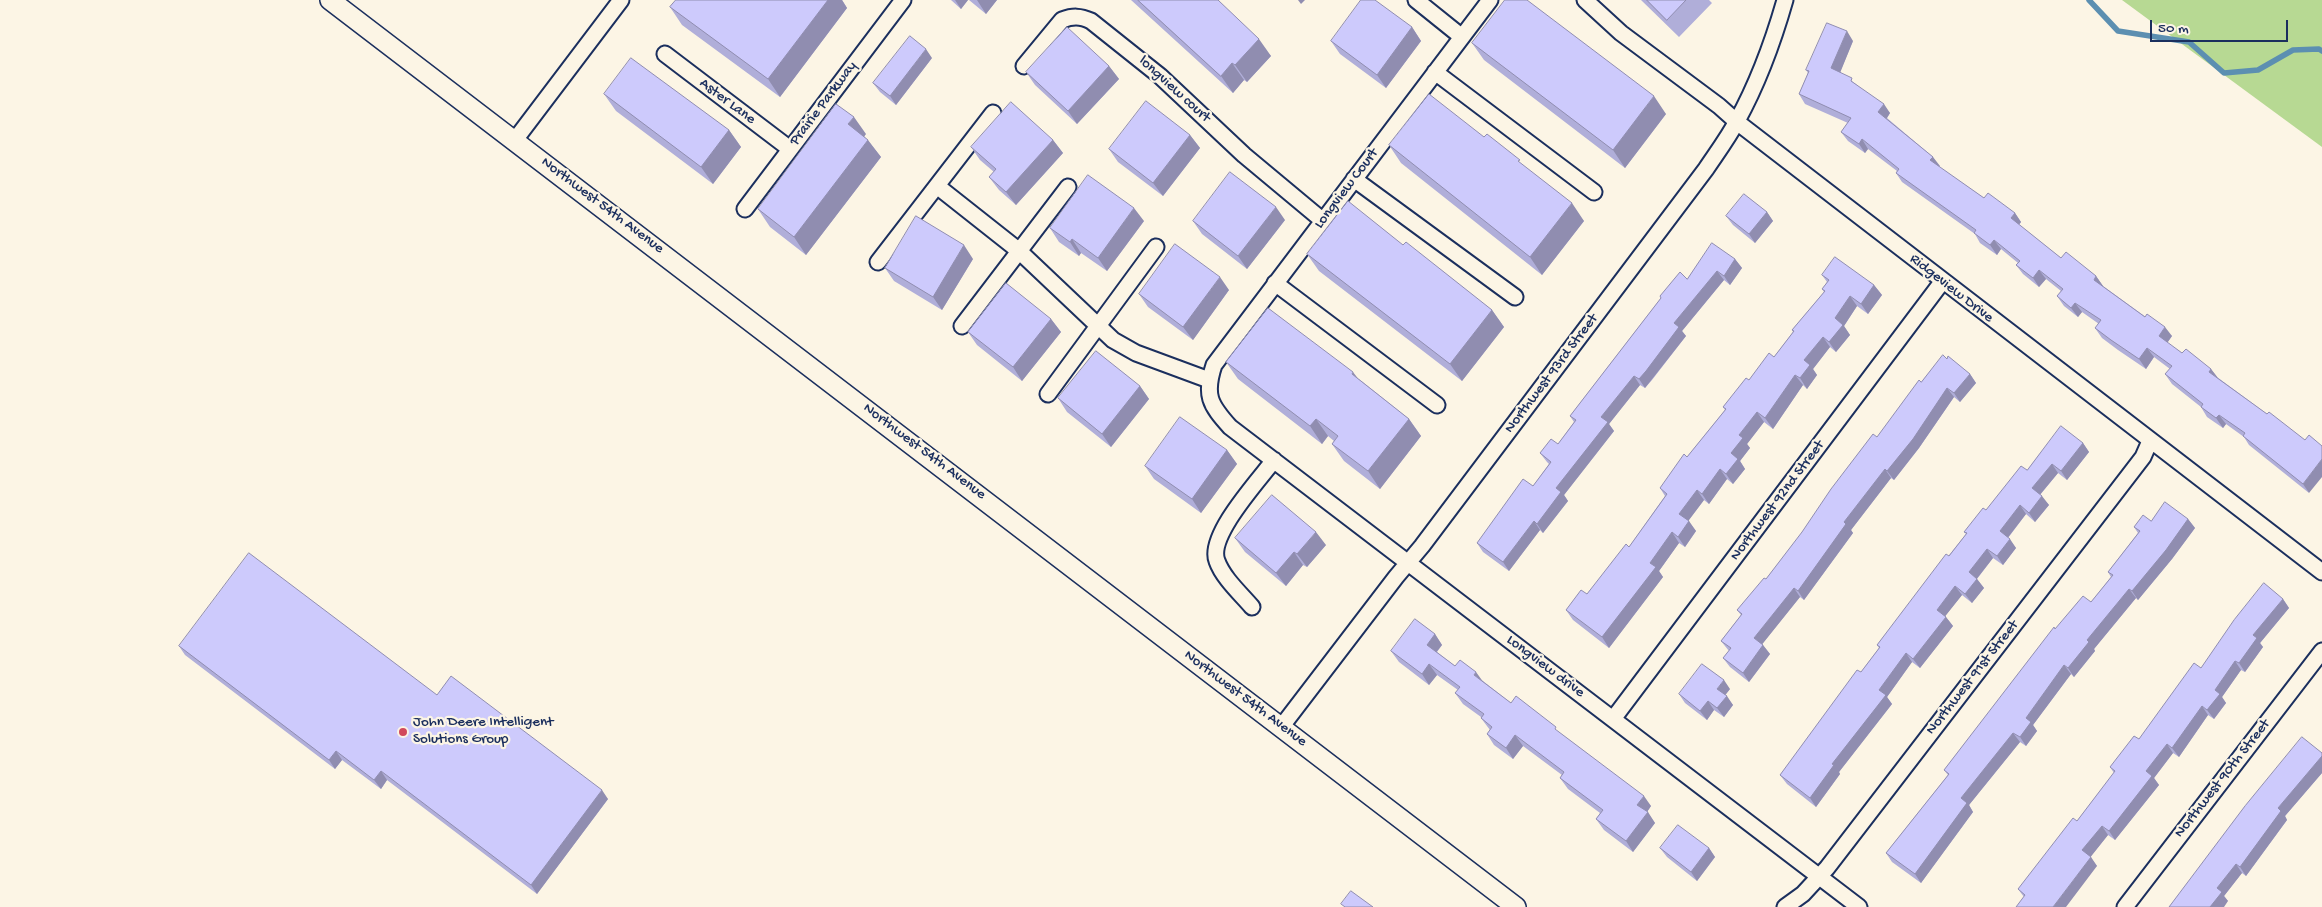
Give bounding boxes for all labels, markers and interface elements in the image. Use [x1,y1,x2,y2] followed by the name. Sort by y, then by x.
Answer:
[2152,10,2290,42] scale bar
[2158,20,2189,38] text: 50 m
[1134,53,1214,127] street label: longview court
[786,58,862,150] street label: Prairie Parkway
[695,75,759,129] street label: Aster Lane
[1311,145,1383,233] street label: Longview Court
[537,154,667,258] street label: Northwest 54th Avenue
[1905,251,1997,327] street label: Ridgeview Drive
[1501,311,1603,437] street label: Northwest 93rd Street
[859,400,989,504] street label: Northwest 54th Avenue
[1727,437,1829,565] street label: Northwest 92nd Street
[1923,617,2023,739] street label: Northwest 91st Street
[1502,632,1588,702] street label: Longview drive
[1180,647,1310,751] street label: Northwest 54th Avenue
[413,714,553,749] place label: John Deere Intelligent Solutions Group
[2171,716,2275,842] street label: Northwest 90th Street
[397,726,409,738] marker: John Deere Intelligent Solutions Group

